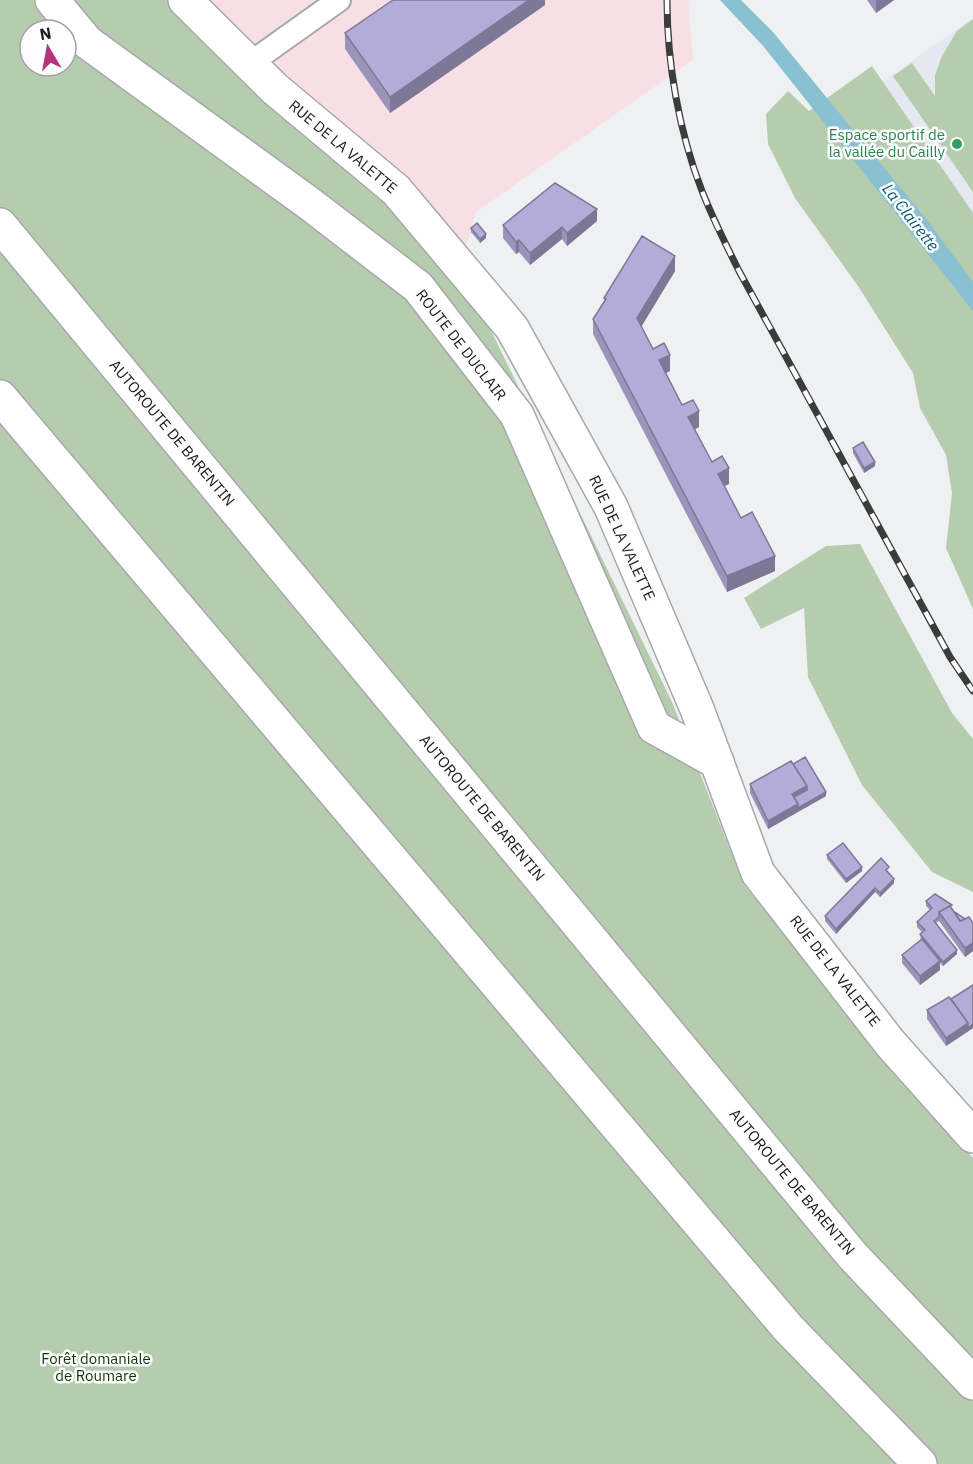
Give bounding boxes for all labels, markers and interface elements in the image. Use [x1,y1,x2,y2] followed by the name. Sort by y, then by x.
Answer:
[18,18,78,78] north arrow
[38,22,53,44] text: N
[285,96,401,198] street label: RUE DE LA VALETTE
[829,125,946,161] place label: Espace sportif de la vallée du Cailly
[950,137,964,151] marker: Espace sportif de la vallée du Cailly
[878,179,944,255] water label: La Clairette
[412,285,511,404] street label: ROUTE DE DUCLAIR
[106,356,239,510] street label: AUTOROUTE DE BARENTIN
[585,472,660,603] street label: RUE DE LA VALETTE
[416,731,549,885] street label: AUTOROUTE DE BARENTIN
[786,911,885,1030] street label: RUE DE LA VALETTE
[726,1105,859,1259] street label: AUTOROUTE DE BARENTIN
[41,1349,151,1385] park label: Forêt domaniale de Roumare

